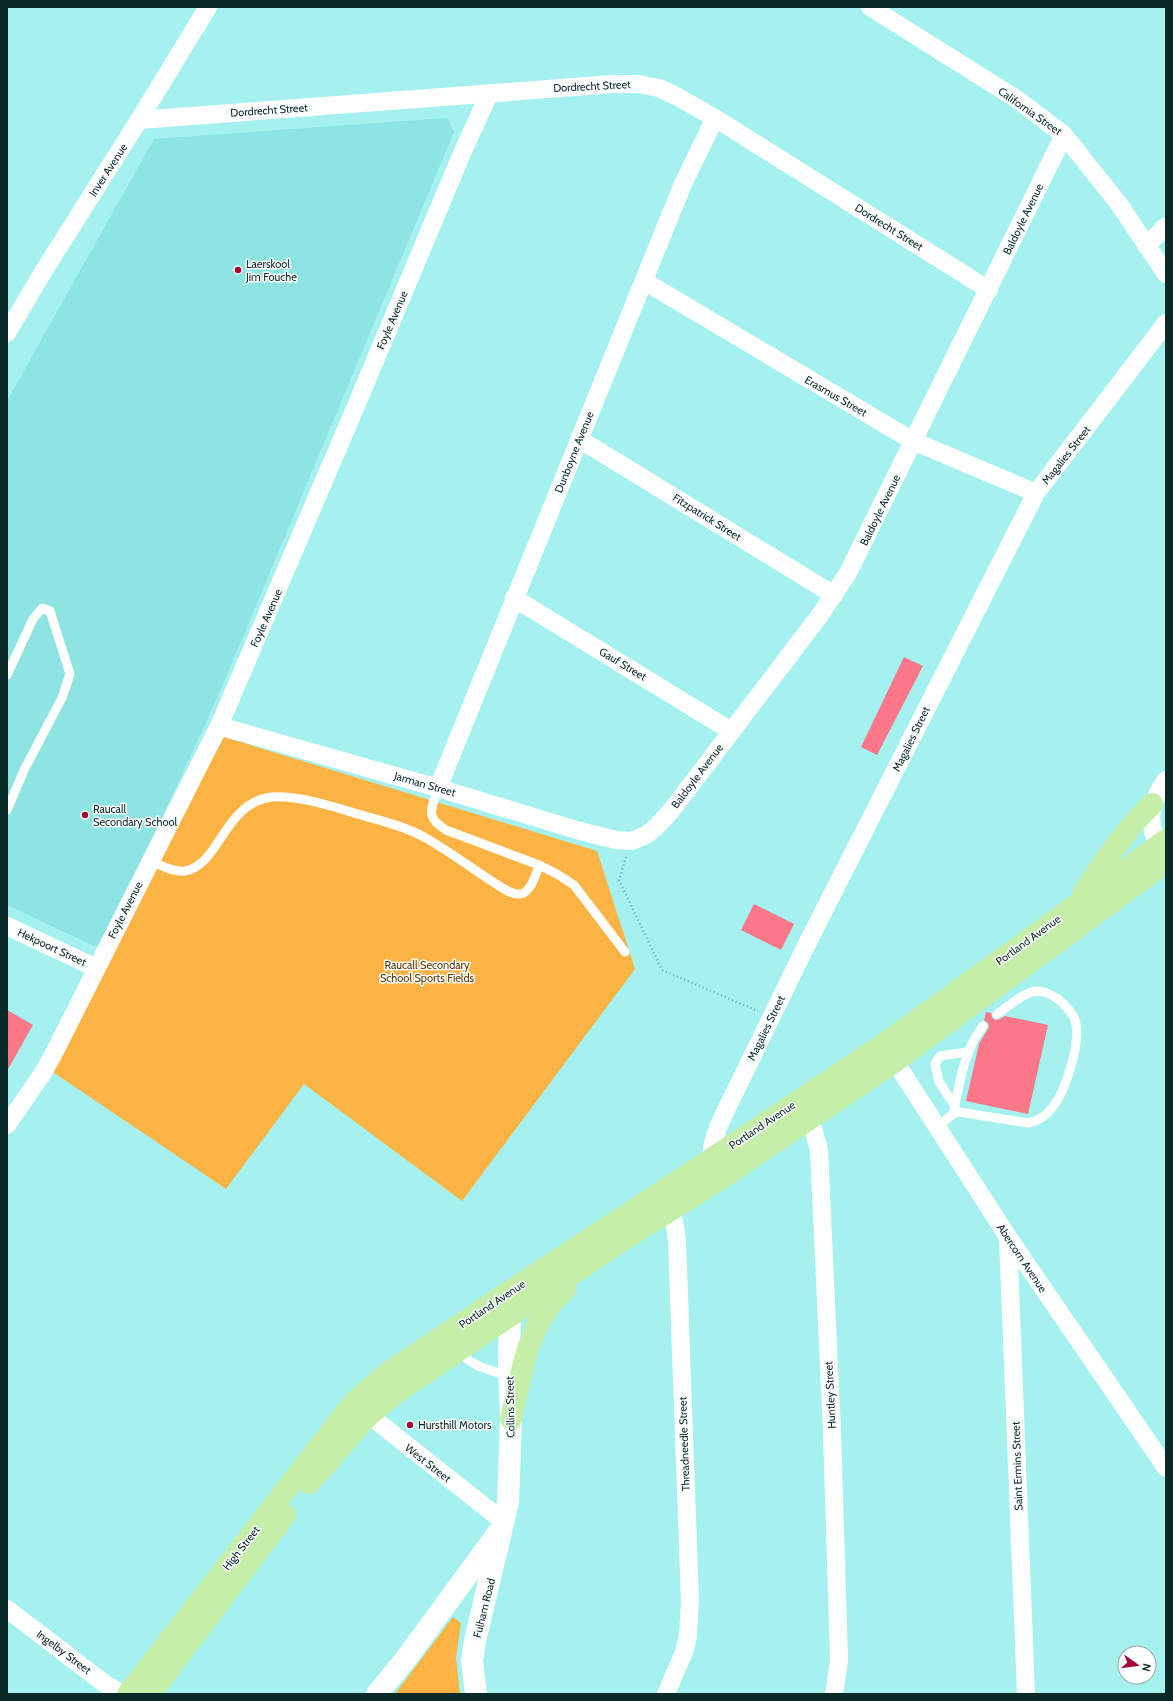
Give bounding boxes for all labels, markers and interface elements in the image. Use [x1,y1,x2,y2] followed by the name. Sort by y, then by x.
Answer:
[553,77,631,95] street label: Dordrecht Street
[995,84,1065,138] street label: California Street
[230,100,309,120] street label: Dordrecht Street
[86,141,131,199] street label: Inver Avenue
[1000,181,1046,257] street label: Baldoyle Avenue
[852,200,926,254] street label: Dordrecht Street
[245,257,297,284] place label: Laerskool Jim Fouche
[233,265,243,275] marker: Laerskool Jim Fouche
[373,288,411,351] street label: Foyle Avenue
[802,372,870,420] street label: Erasmus Street
[551,409,597,495] street label: Dunboyne Avenue
[1039,423,1093,487] street label: Magalies Street
[857,472,903,548] street label: Baldoyle Avenue
[670,490,744,544] street label: Fitzpatrick Street
[247,586,285,649] street label: Foyle Avenue
[597,644,649,684] street label: Gauf Street
[889,704,933,774] street label: Magalies Street
[668,741,726,811] street label: Baldoyle Avenue
[392,768,458,800] street label: Jarman Street
[93,802,178,829] place label: Raucall Secondary School
[80,810,90,820] marker: Raucall Secondary School
[105,879,146,941] street label: Foyle Avenue
[993,912,1064,968] street label: Portland Avenue
[15,925,89,969] street label: Hekpoort Street
[380,958,475,985] park label: Raucall Secondary School Sports Fields
[744,993,788,1063] street label: Magalies Street
[726,1098,798,1152] street label: Portland Avenue
[994,1221,1050,1295] street label: Abercorn Avenue
[456,1277,528,1331] street label: Portland Avenue
[821,1361,839,1429] street label: Huntley Street
[502,1376,518,1438] street label: Collins Street
[675,1396,693,1491] street label: Threadneedle Street
[418,1418,492,1432] place label: Hursthill Motors
[405,1420,415,1430] marker: Hursthill Motors
[1008,1421,1026,1511] street label: Saint Ermins Street
[402,1441,454,1486] street label: West Street
[219,1523,263,1573] street label: High Street
[470,1577,498,1639] street label: Fulham Road
[34,1627,94,1677] street label: Ingelby Street
[1117,1645,1157,1685] north arrow
[1139,1662,1154,1673] text: N

